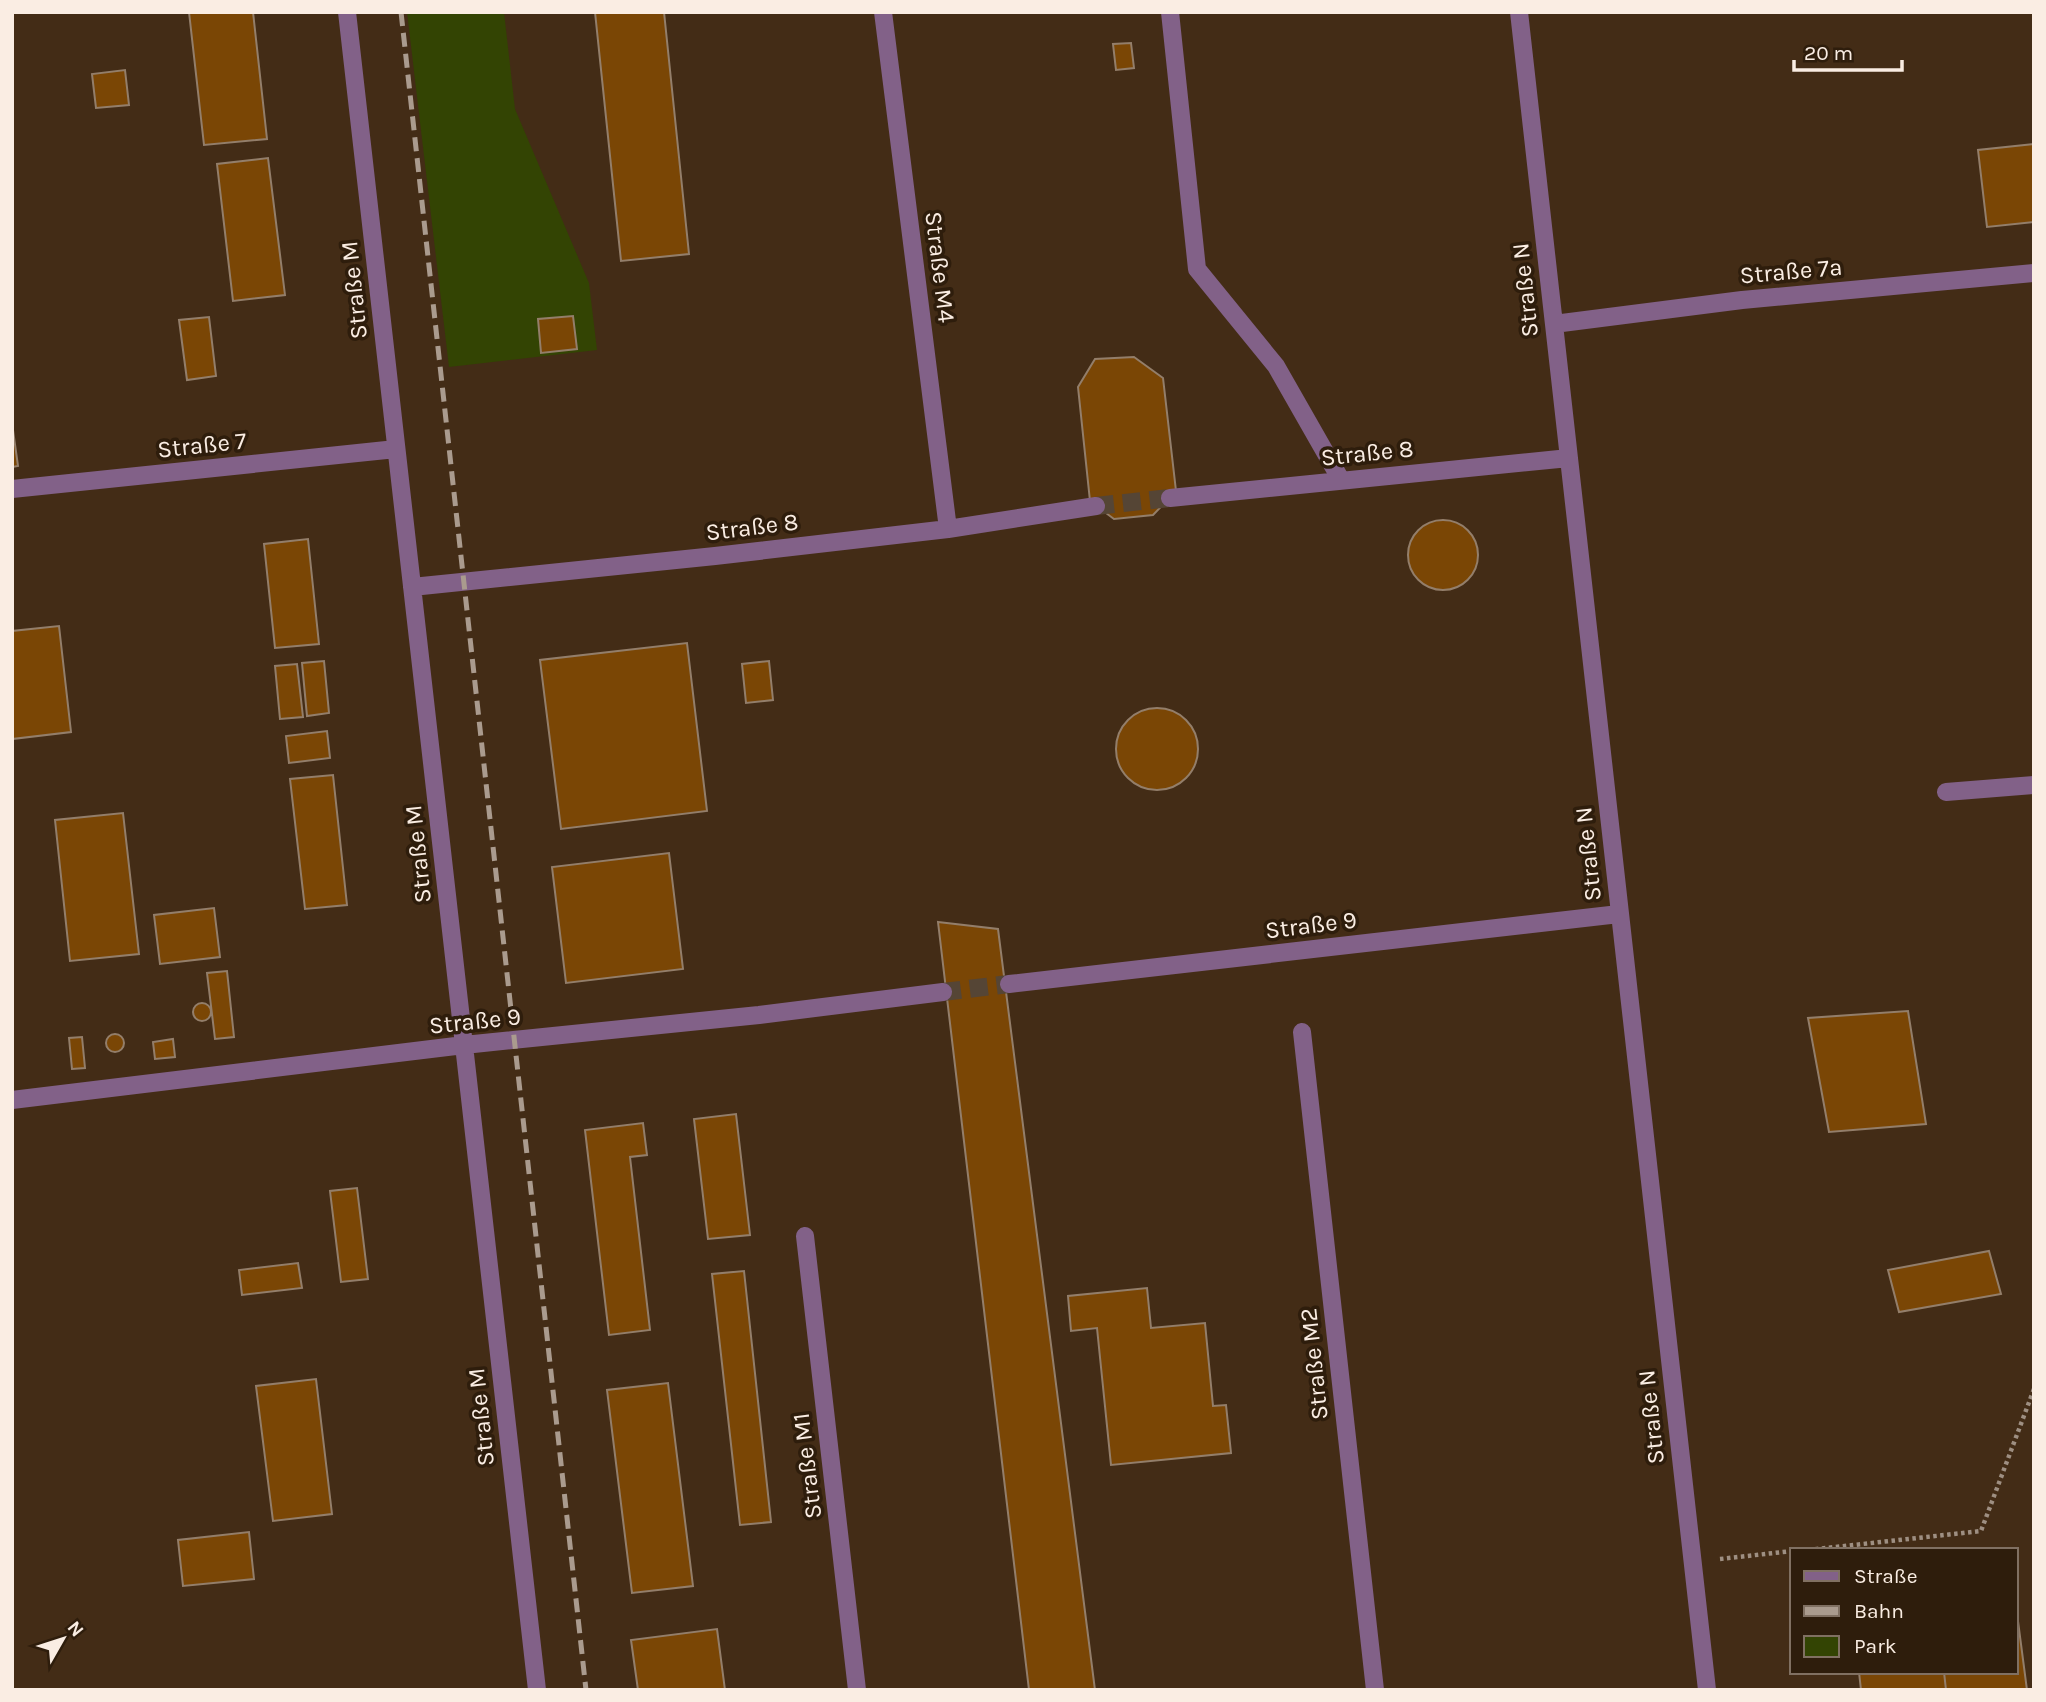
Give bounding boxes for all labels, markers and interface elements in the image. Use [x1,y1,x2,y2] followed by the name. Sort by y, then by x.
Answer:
[1794,28,1902,72] scale bar
[1804,41,1853,65] text: 20 m
[919,210,961,324] street label: Straße M4
[335,240,373,340] street label: Straße M
[1506,241,1544,339] street label: Straße N
[1739,253,1843,289] street label: Straße 7a
[156,426,248,464] street label: Straße 7
[1319,434,1415,472] street label: Straße 8
[704,507,800,547] street label: Straße 8
[399,804,437,904] street label: Straße M
[1569,805,1607,903] street label: Straße N
[1264,905,1358,945] street label: Straße 9
[428,1002,522,1040] street label: Straße 9
[1294,1307,1334,1421] street label: Straße M2
[462,1367,500,1467] street label: Straße M
[1632,1368,1670,1466] street label: Straße N
[787,1411,827,1521] street label: Straße M1
[1790,1548,2018,1674] legend
[1854,1564,1917,1588] text: Straße
[1854,1599,1904,1623] text: Bahn
[28,1604,98,1674] north arrow
[63,1617,88,1641] text: N
[1854,1634,1897,1658] text: Park

